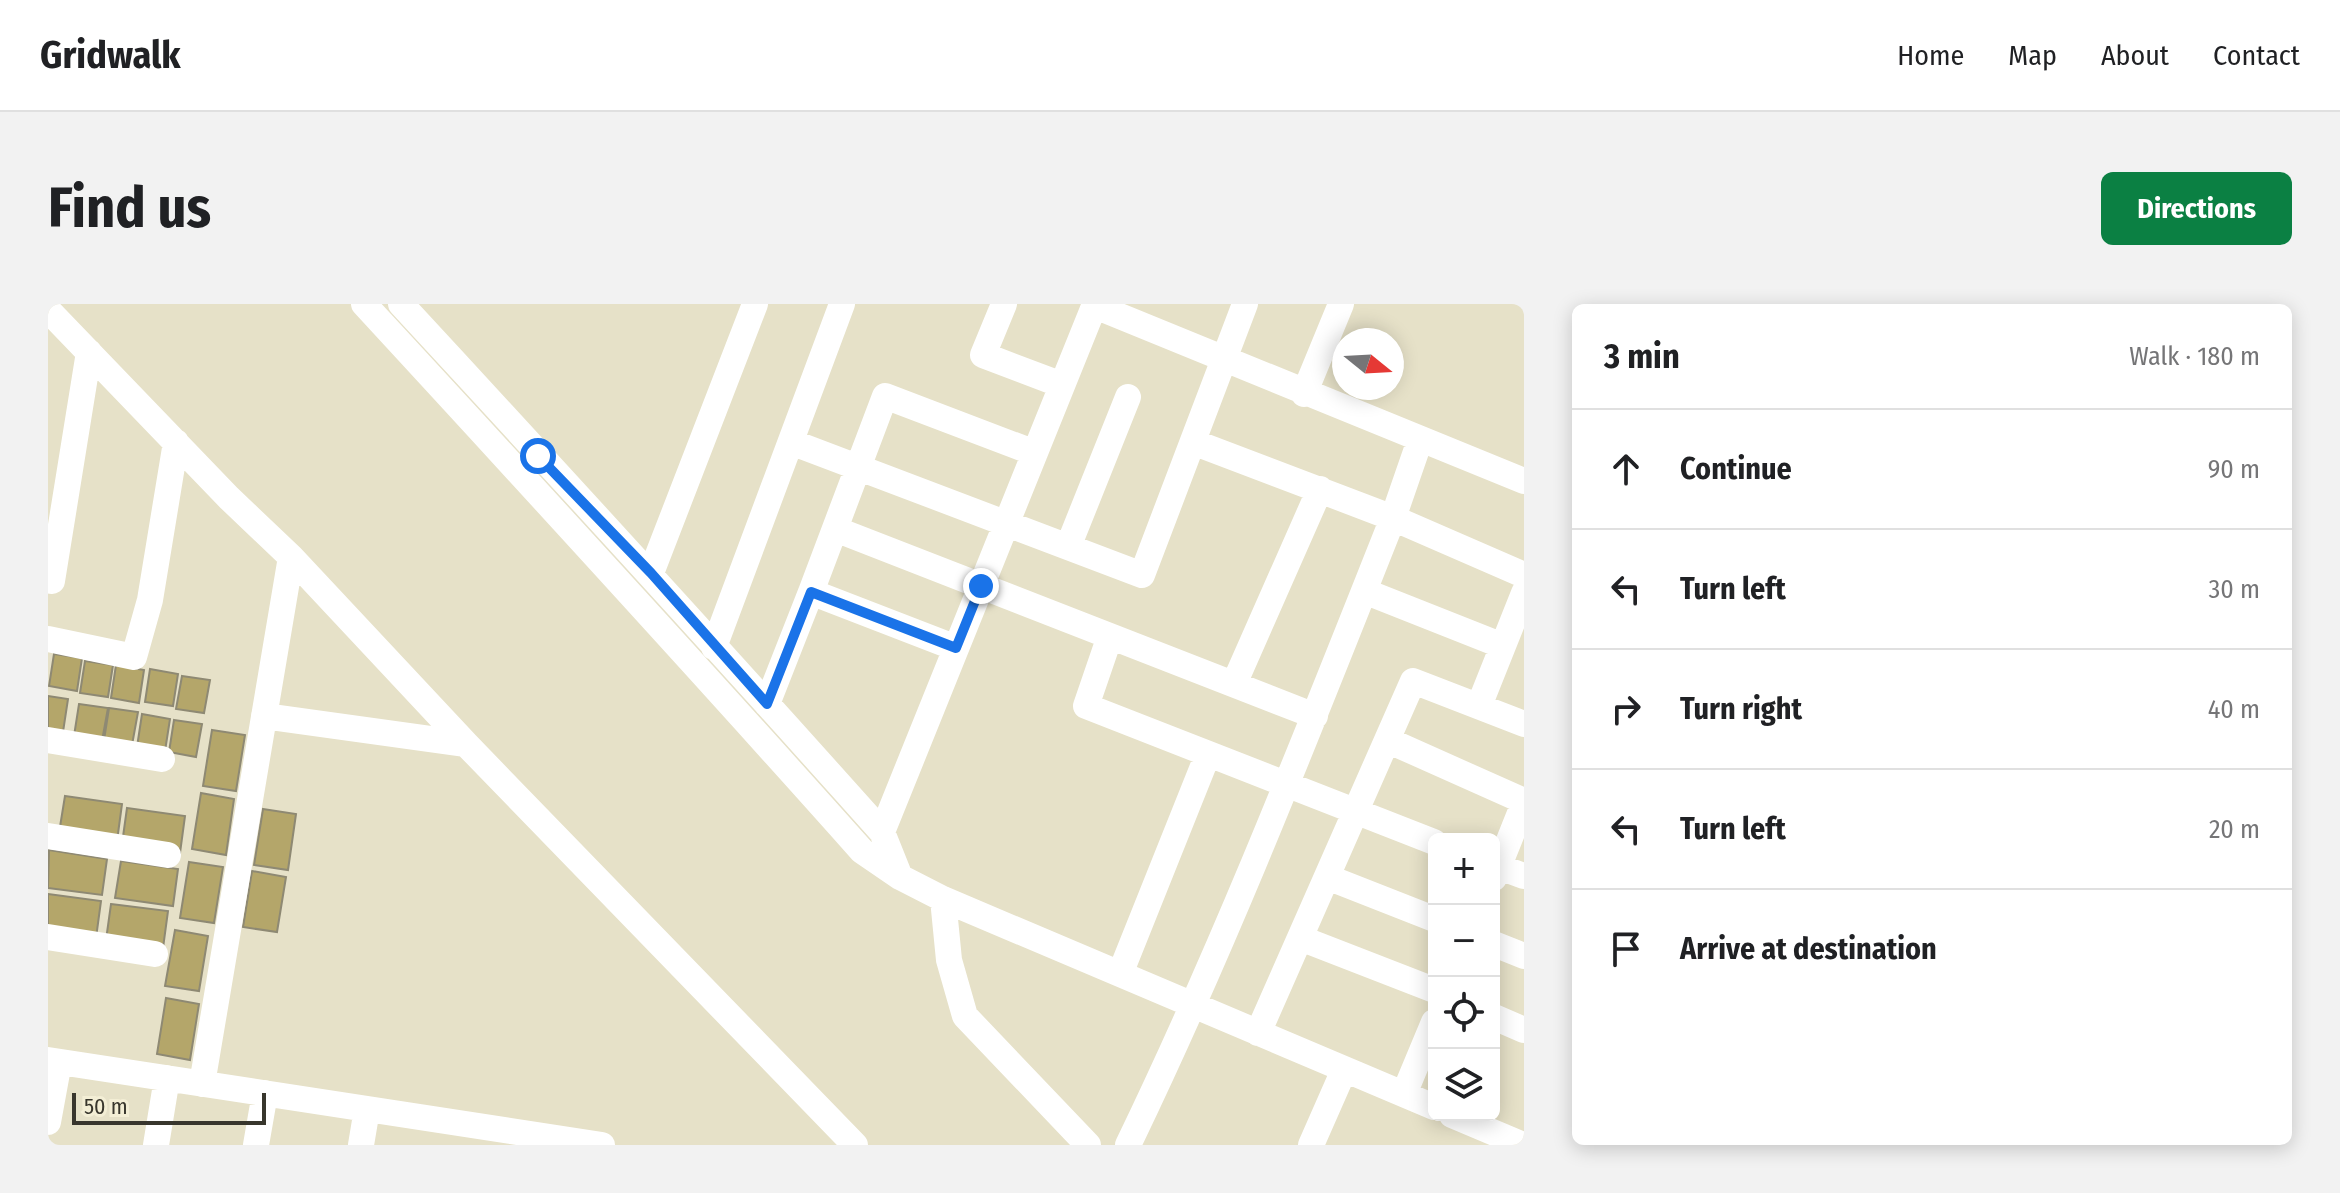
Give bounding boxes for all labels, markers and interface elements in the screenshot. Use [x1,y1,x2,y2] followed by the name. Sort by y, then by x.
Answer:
[40,32,181,78] text: Gridwalk
[1897,39,1964,72] text: Home
[2008,39,2057,72] text: Map
[2101,39,2169,72] text: About
[2213,39,2300,72] text: Contact
[2101,172,2292,245] button: Directions
[48,175,211,242] text: Find us
[1332,328,1404,400] north arrow
[1604,336,1680,377] text: 3 min
[2129,341,2260,372] text: Walk · 180 m
[520,438,556,474] route start
[1604,447,1648,491] icon: ahead
[1680,451,1792,487] text: Continue
[2208,454,2260,485] text: 90 m
[1604,567,1648,611] icon: left
[963,568,999,604] route end
[1680,571,1786,607] text: Turn left
[2209,574,2260,605] text: 30 m
[1604,687,1648,731] icon: right
[1680,691,1802,727] text: Turn right
[2208,694,2260,725] text: 40 m
[1604,807,1648,851] icon: left
[1680,811,1786,847] text: Turn left
[2209,814,2260,845] text: 20 m
[1428,833,1500,1121] map controls
[1428,833,1500,905] button: +
[1428,905,1500,977] button: −
[1604,927,1648,971] icon: arrive
[1680,931,1937,967] text: Arrive at destination
[1428,977,1500,1049] button: locate
[1428,1049,1500,1121] button: layers
[72,1089,266,1125] scale bar
[84,1093,128,1120] text: 50 m

